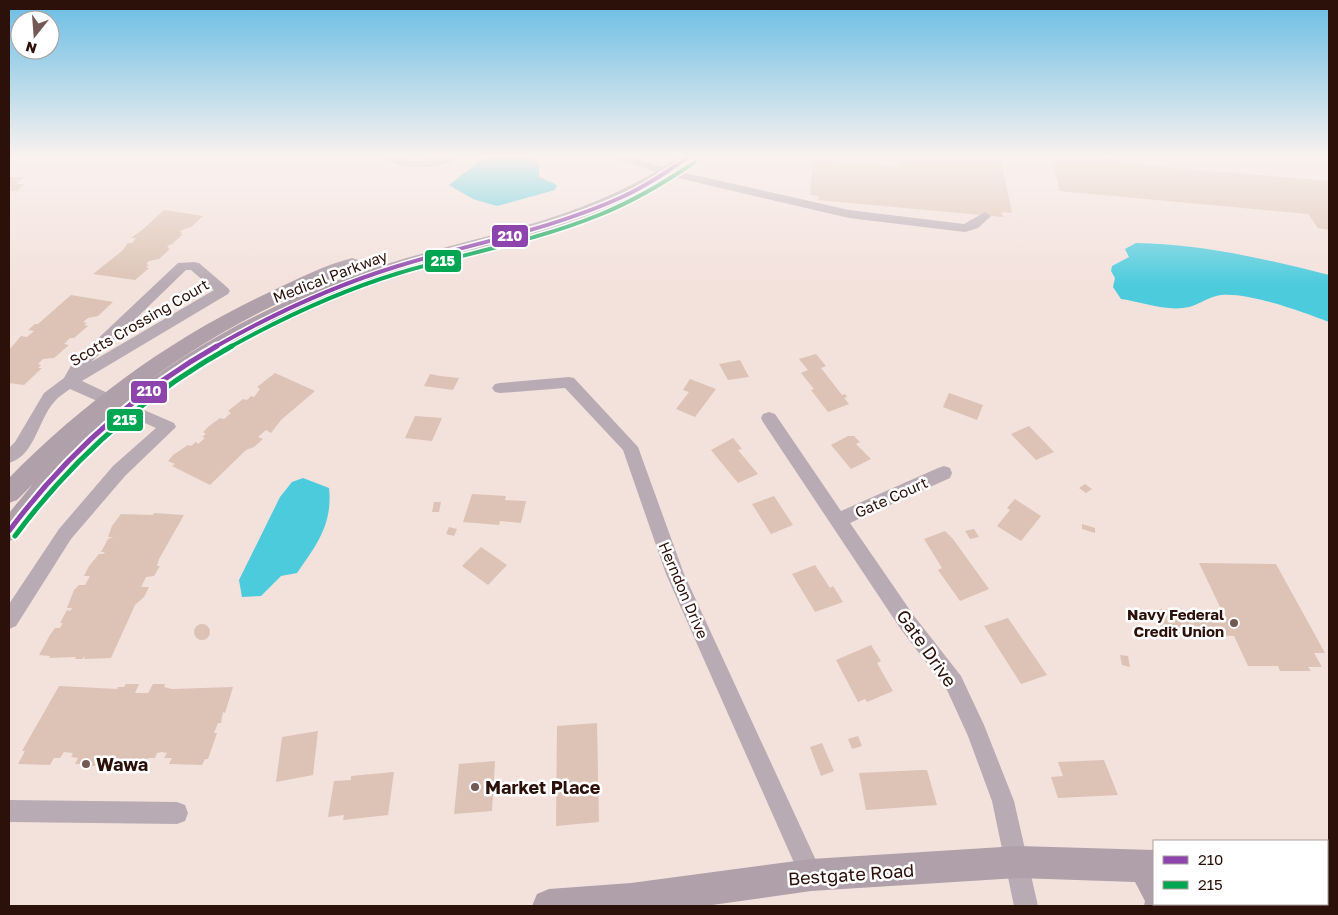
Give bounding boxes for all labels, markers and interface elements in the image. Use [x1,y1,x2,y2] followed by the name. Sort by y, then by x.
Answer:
[10,10,60,60] north arrow
[23,38,39,58] text: N
[491,224,529,248] line badge: 210
[498,227,522,244] text: 210
[270,246,390,306] street label: Medical Parkway
[424,249,462,273] line badge: 215
[431,252,456,269] text: 215
[66,275,212,369] street label: Scotts Crossing Court
[130,380,168,404] line badge: 210
[137,382,161,399] text: 210
[106,408,144,432] line badge: 215
[113,411,138,428] text: 215
[852,473,930,521] street label: Gate Court
[655,539,713,641] street label: Herndon Drive
[892,605,962,691] street label: Gate Drive
[1127,605,1224,640] place label: Navy Federal Credit Union
[1228,617,1240,629] marker: Navy Federal Credit Union
[96,753,148,775] place label: Wawa
[80,758,92,770] marker: Wawa
[485,776,601,798] place label: Market Place
[469,781,481,793] marker: Market Place
[1153,840,1328,905] legend
[1198,850,1223,868] text: 210
[787,859,915,889] street label: Bestgate Road
[1198,875,1223,893] text: 215

